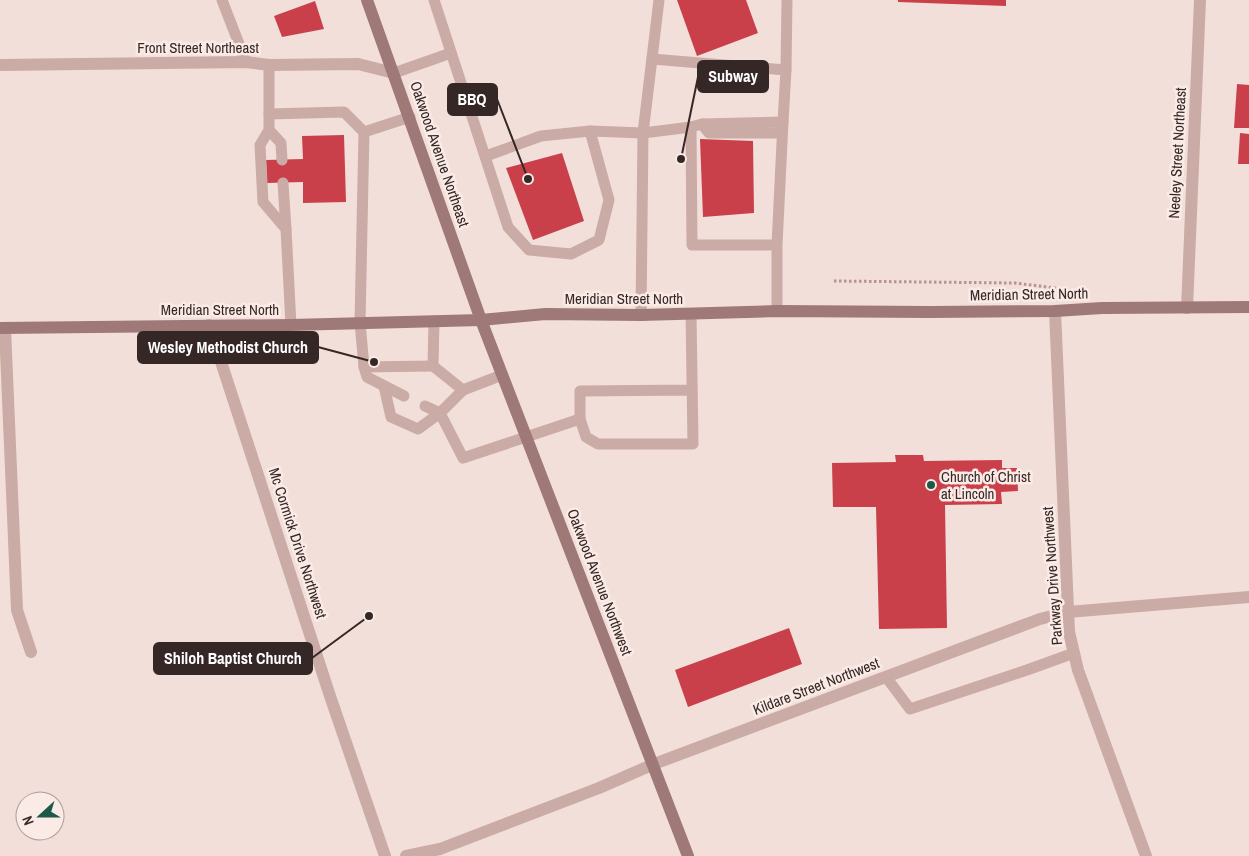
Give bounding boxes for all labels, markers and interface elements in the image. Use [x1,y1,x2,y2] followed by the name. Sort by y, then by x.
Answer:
[137,37,259,58] street label: Front Street Northeast
[698,61,768,92] callout: Subway
[708,65,758,87] text: Subway
[405,78,475,230] street label: Oakwood Avenue Northeast
[448,84,497,115] callout: BBQ
[1163,86,1191,219] street label: Neeley Street Northeast
[457,88,487,110] text: BBQ
[970,282,1088,306] street label: Meridian Street North
[565,288,683,309] street label: Meridian Street North
[161,299,279,320] street label: Meridian Street North
[138,332,318,363] callout: Wesley Methodist Church
[148,336,308,358] text: Wesley Methodist Church
[264,465,332,622] street label: Mc Cormick Drive Northwest
[941,466,1031,504] place label: Church of Christ at Lincoln
[925,479,937,491] marker: Church of Christ at Lincoln
[1037,505,1067,646] street label: Parkway Drive Northwest
[562,506,638,659] street label: Oakwood Avenue Northwest
[154,643,312,674] callout: Shiloh Baptist Church
[164,647,302,669] text: Shiloh Baptist Church
[750,652,883,720] street label: Kildare Street Northwest
[15,791,65,841] north arrow
[18,814,38,828] text: N

